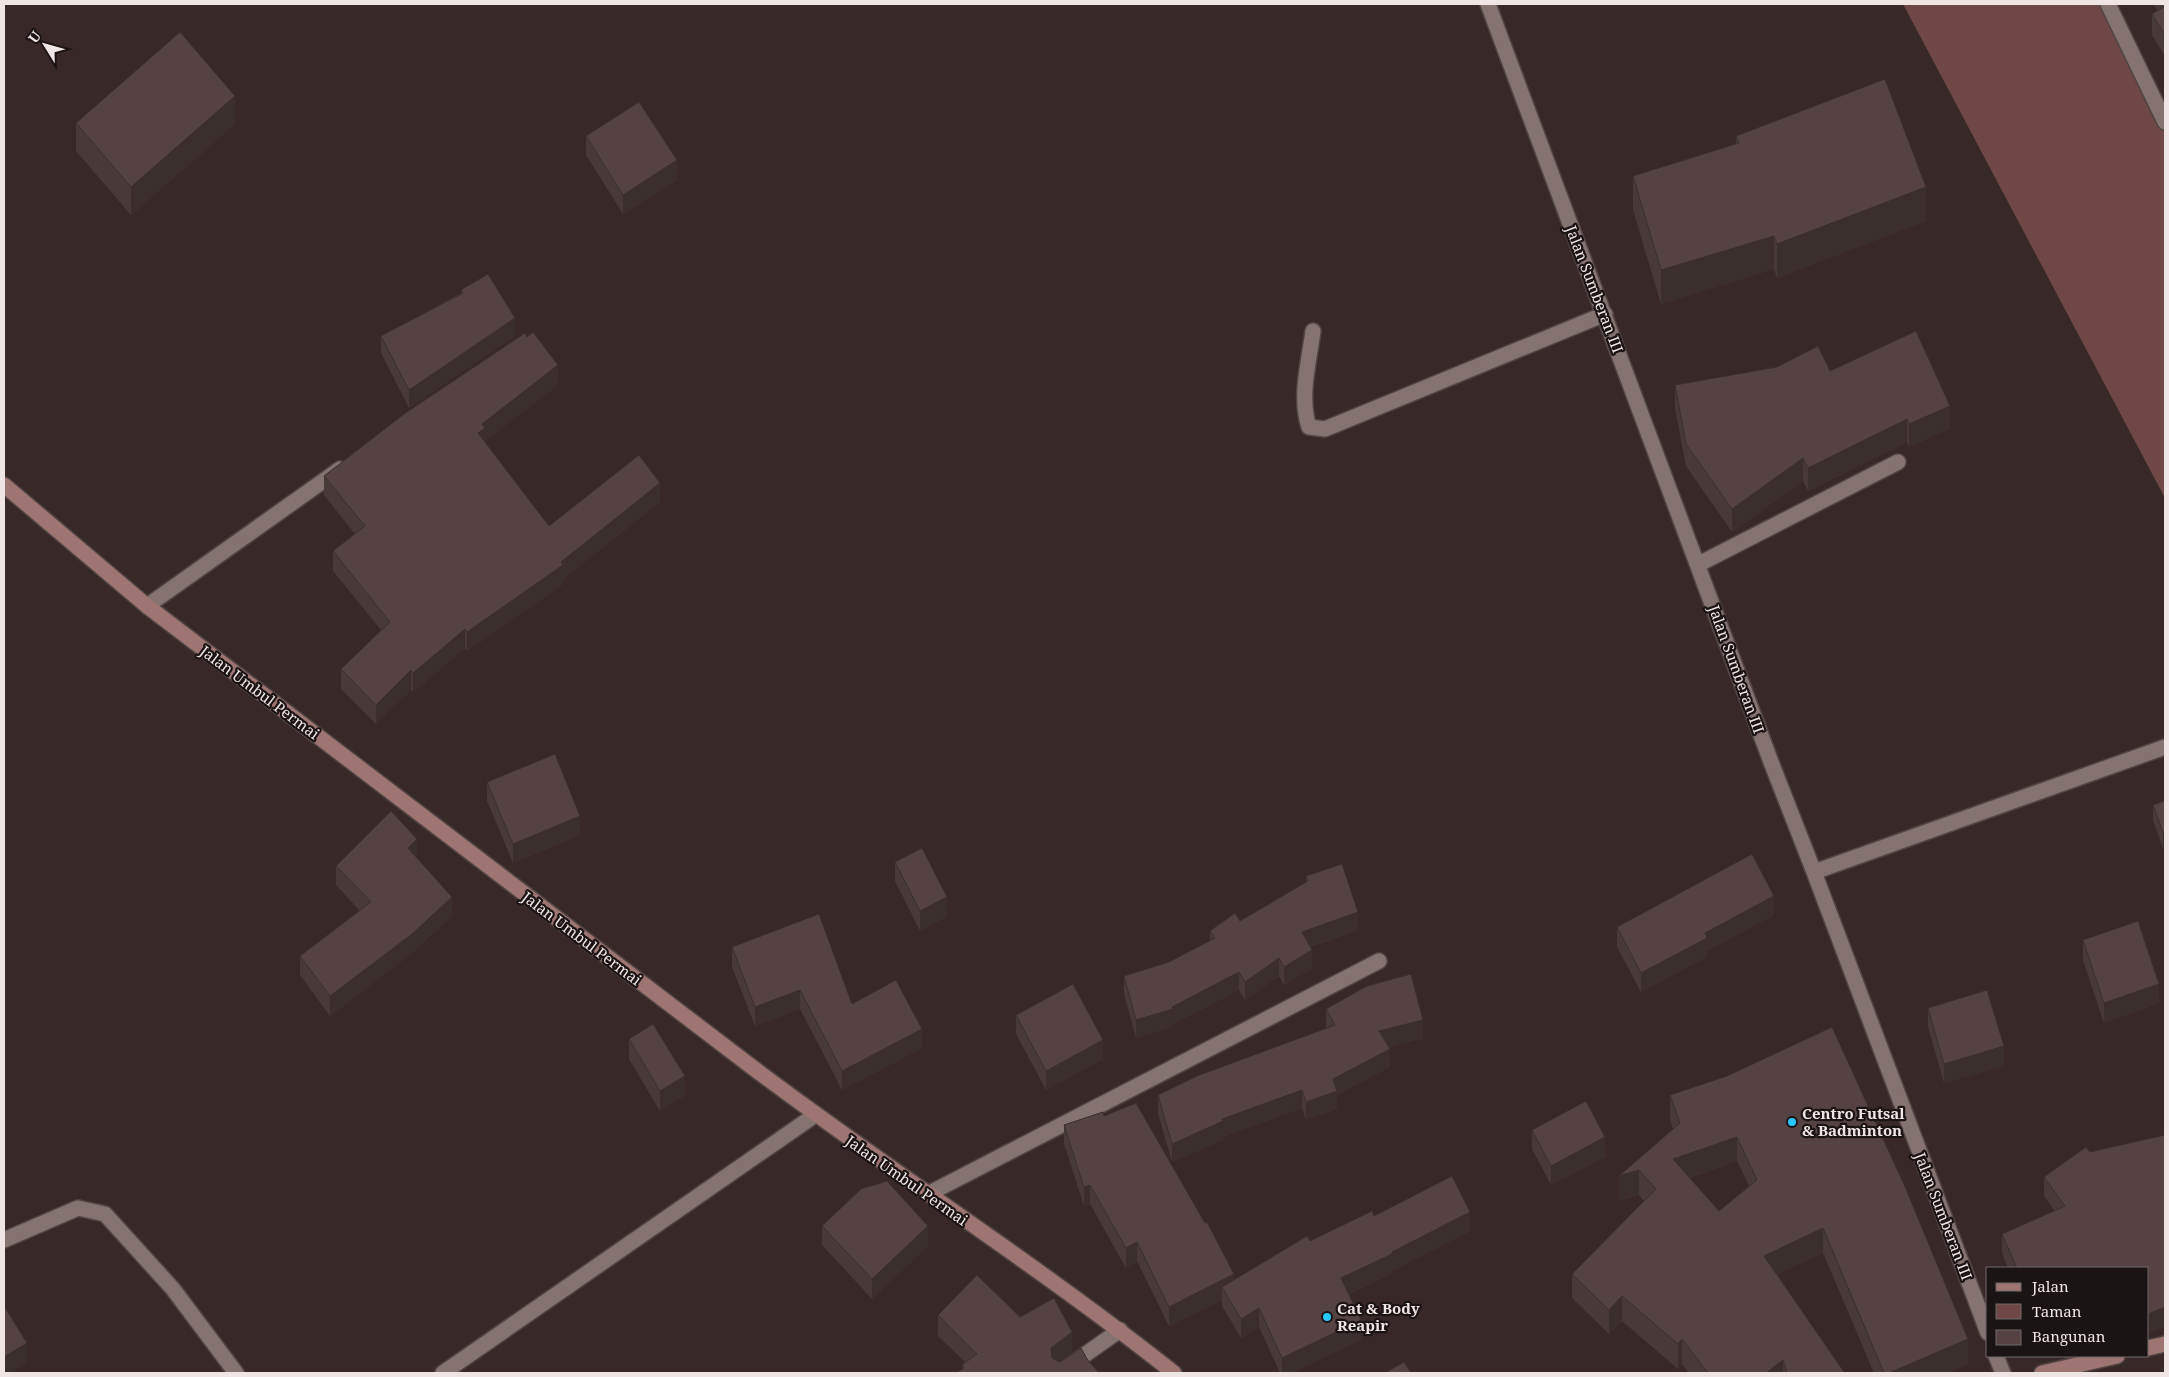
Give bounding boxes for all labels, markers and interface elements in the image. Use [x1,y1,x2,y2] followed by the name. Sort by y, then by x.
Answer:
[20,20,70,70] north arrow
[23,27,45,47] text: U
[1561,222,1629,356] street label: Jalan Sumberan III
[1704,601,1769,736] street label: Jalan Sumberan III
[196,640,324,744] street label: Jalan Umbul Permai
[518,886,646,990] street label: Jalan Umbul Permai
[1802,1103,1905,1140] place label: Centro Futsal & Badminton
[1786,1116,1798,1128] marker: Centro Futsal & Badminton
[841,1130,972,1230] street label: Jalan Umbul Permai
[1910,1149,1978,1283] street label: Jalan Sumberan III
[1986,1267,2149,1357] legend
[2031,1276,2069,1296] text: Jalan
[1337,1298,1420,1335] place label: Cat & Body Reapir
[2032,1301,2082,1321] text: Taman
[1321,1311,1333,1323] marker: Cat & Body Reapir
[2032,1326,2106,1346] text: Bangunan

